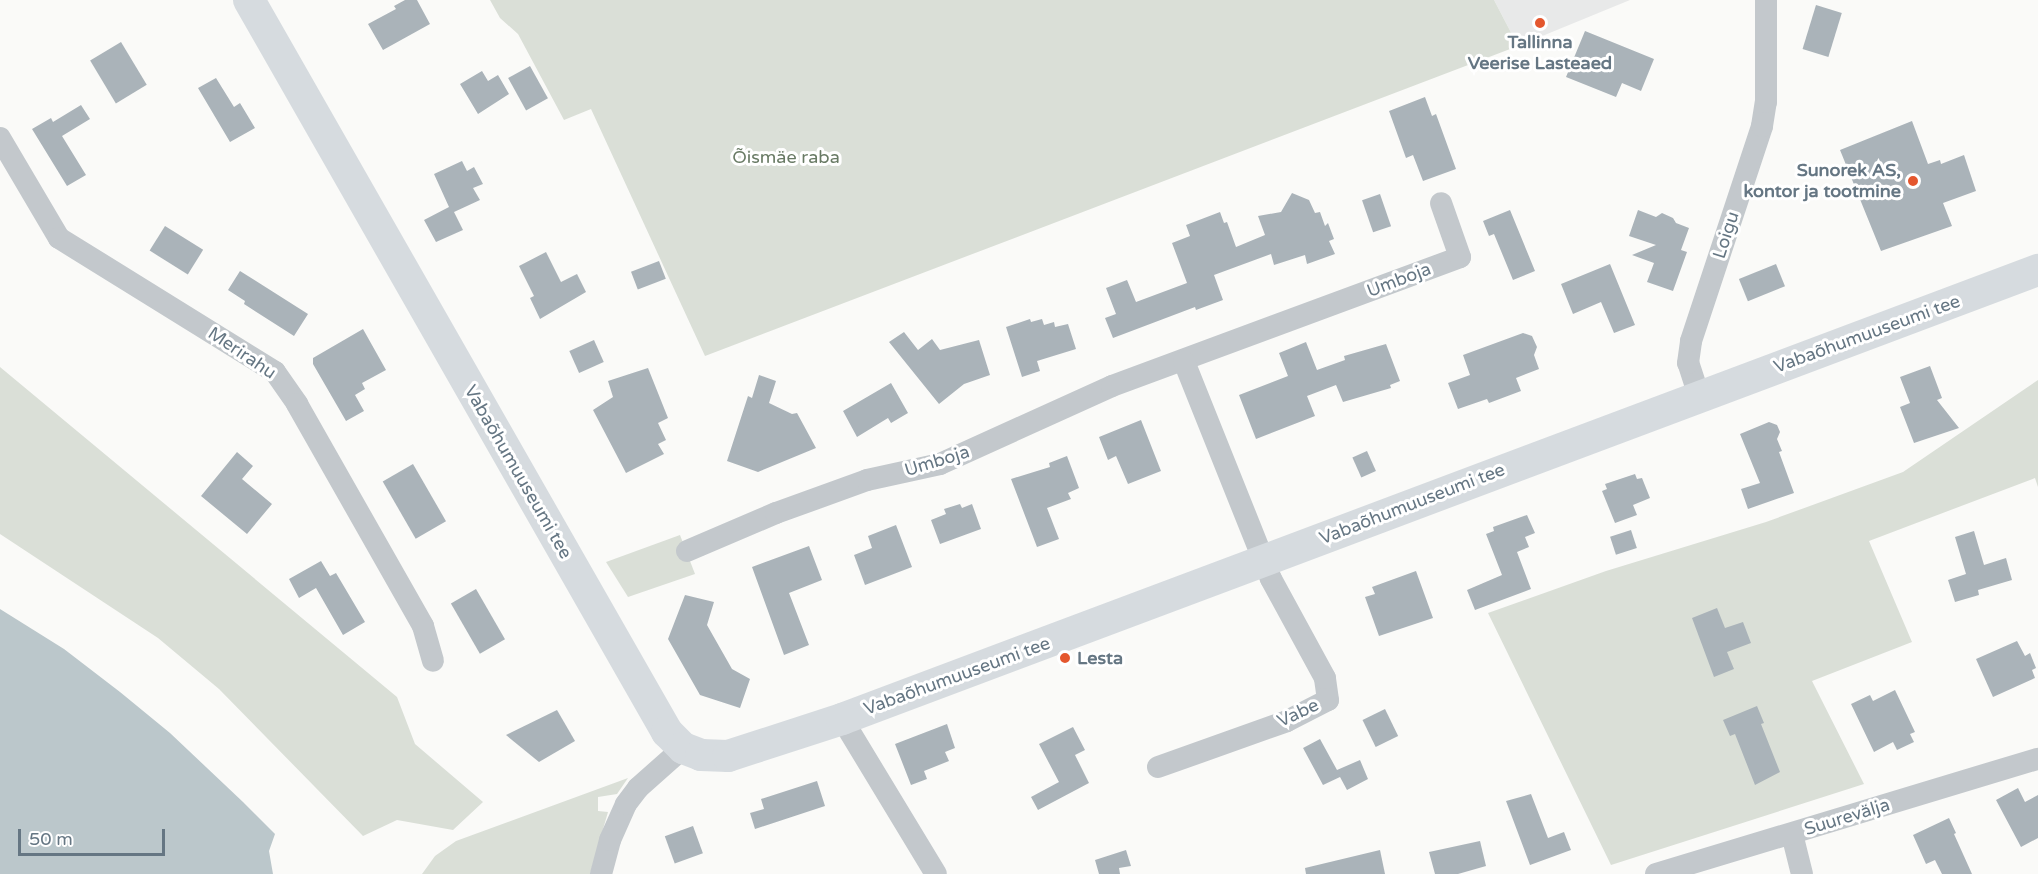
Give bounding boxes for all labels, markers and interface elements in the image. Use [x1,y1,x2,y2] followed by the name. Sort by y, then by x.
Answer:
[1533,16,1547,30] marker: Tallinna Veerise Lasteaed
[1468,32,1612,74] place label: Tallinna Veerise Lasteaed
[732,146,840,168] park label: Õismäe raba
[1743,160,1901,202] place label: Sunorek AS, kontor ja tootmine
[1906,174,1920,188] marker: Sunorek AS, kontor ja tootmine
[1708,209,1744,261] street label: Loigu
[1364,258,1434,302] street label: Umboja
[1771,290,1963,378] street label: Vabaõhumuuseumi tee
[204,322,280,384] street label: Merirahu
[459,381,577,563] street label: Vabaõhumuuseumi tee
[902,441,972,481] street label: Umboja
[1316,459,1508,549] street label: Vabaõhumuuseumi tee
[861,632,1053,720] street label: Vabaõhumuuseumi tee
[1077,647,1123,669] place label: Lesta
[1058,651,1072,665] marker: Lesta
[1274,694,1322,732] street label: Vabe
[1802,794,1892,840] street label: Suurevälja
[21,817,168,855] scale bar
[29,828,73,850] text: 50 m

